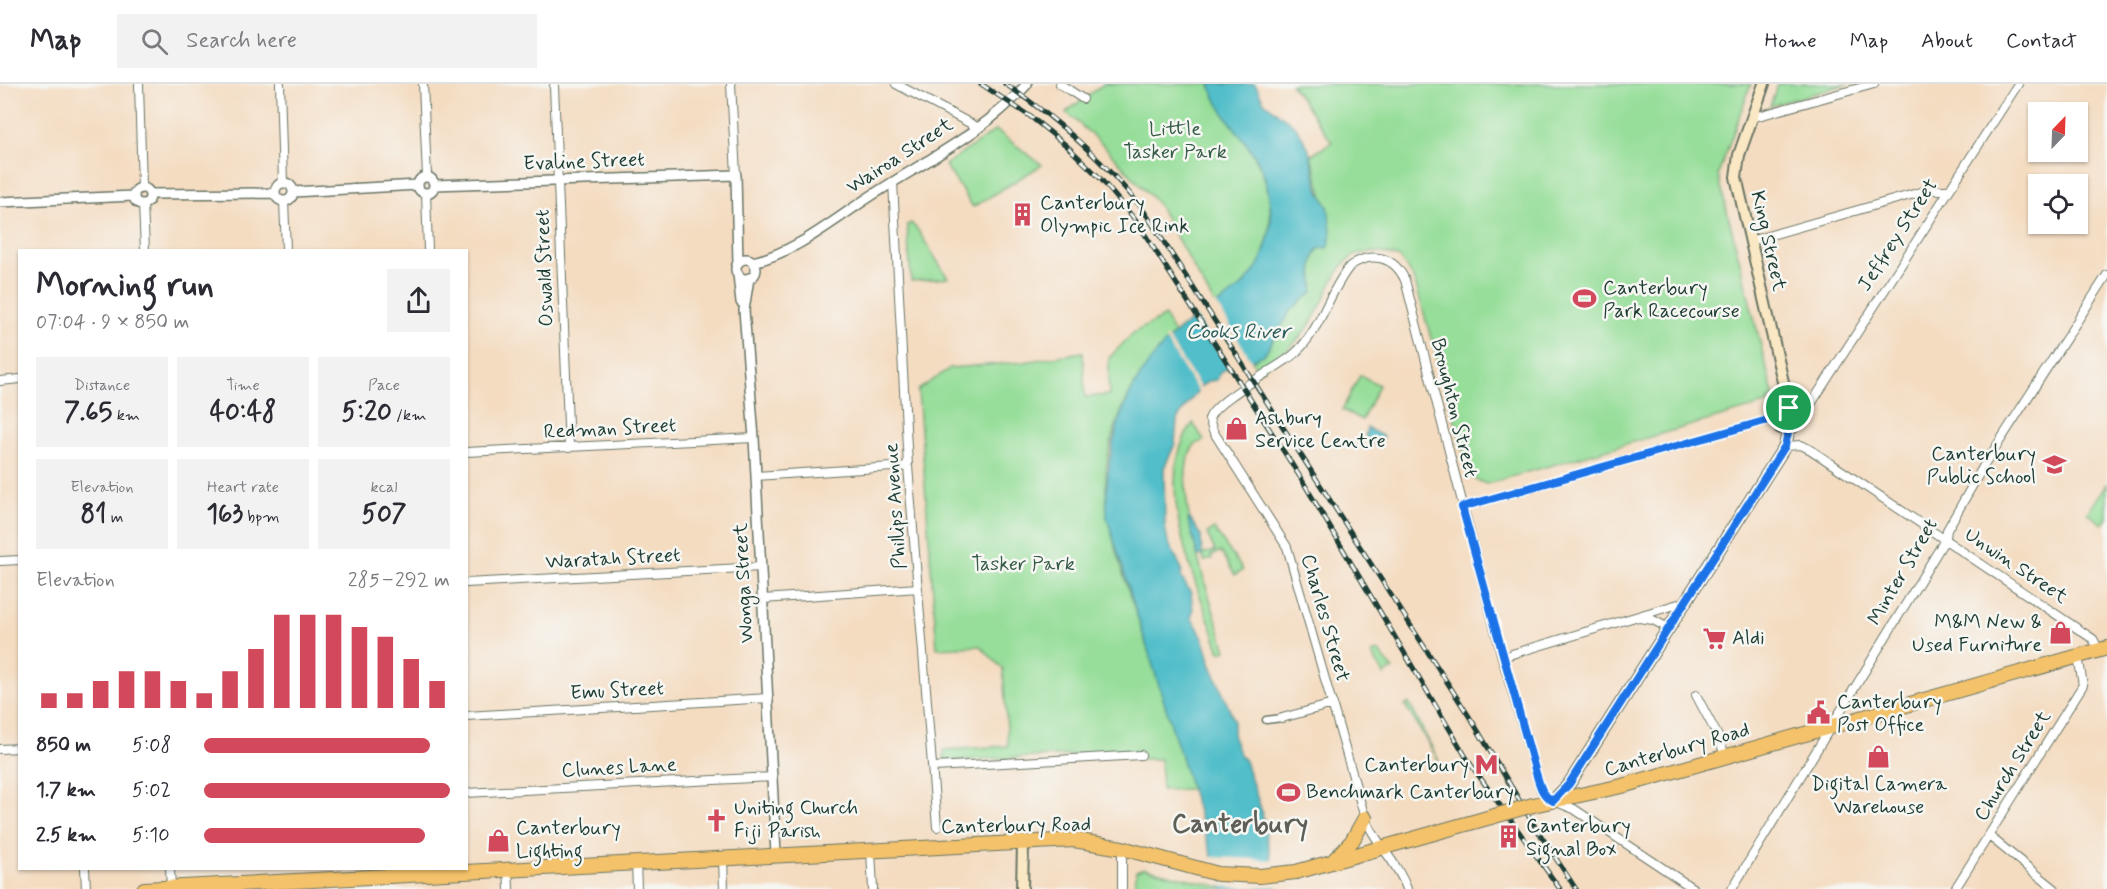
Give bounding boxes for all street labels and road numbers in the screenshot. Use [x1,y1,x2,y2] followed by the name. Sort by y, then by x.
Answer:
[841,111,959,201] street label: Wairoa Street
[523,146,645,178] street label: Evaline Street
[1851,173,1945,297] street label: Jeffrey Street
[1742,188,1793,294] street label: King Street
[529,209,561,327] street label: Oswald Street
[1424,336,1484,480] street label: Broughton Street
[543,412,677,446] street label: Redman Street
[878,442,914,570] street label: Phillips Avenue
[1861,514,1945,630] street label: Minter Street
[727,522,762,644] street label: Wonga Street
[1959,522,2073,611] street label: Unwin Street
[545,542,681,576] street label: Waratah Street
[1294,551,1356,685] street label: Charles Street
[569,675,665,707] street label: Emu Street
[1968,705,2058,827] street label: Church Street
[1601,716,1753,784] street label: Canterbury Road
[561,751,677,784] street label: Clunes Lane
[941,811,1091,841] street label: Canterbury Road

